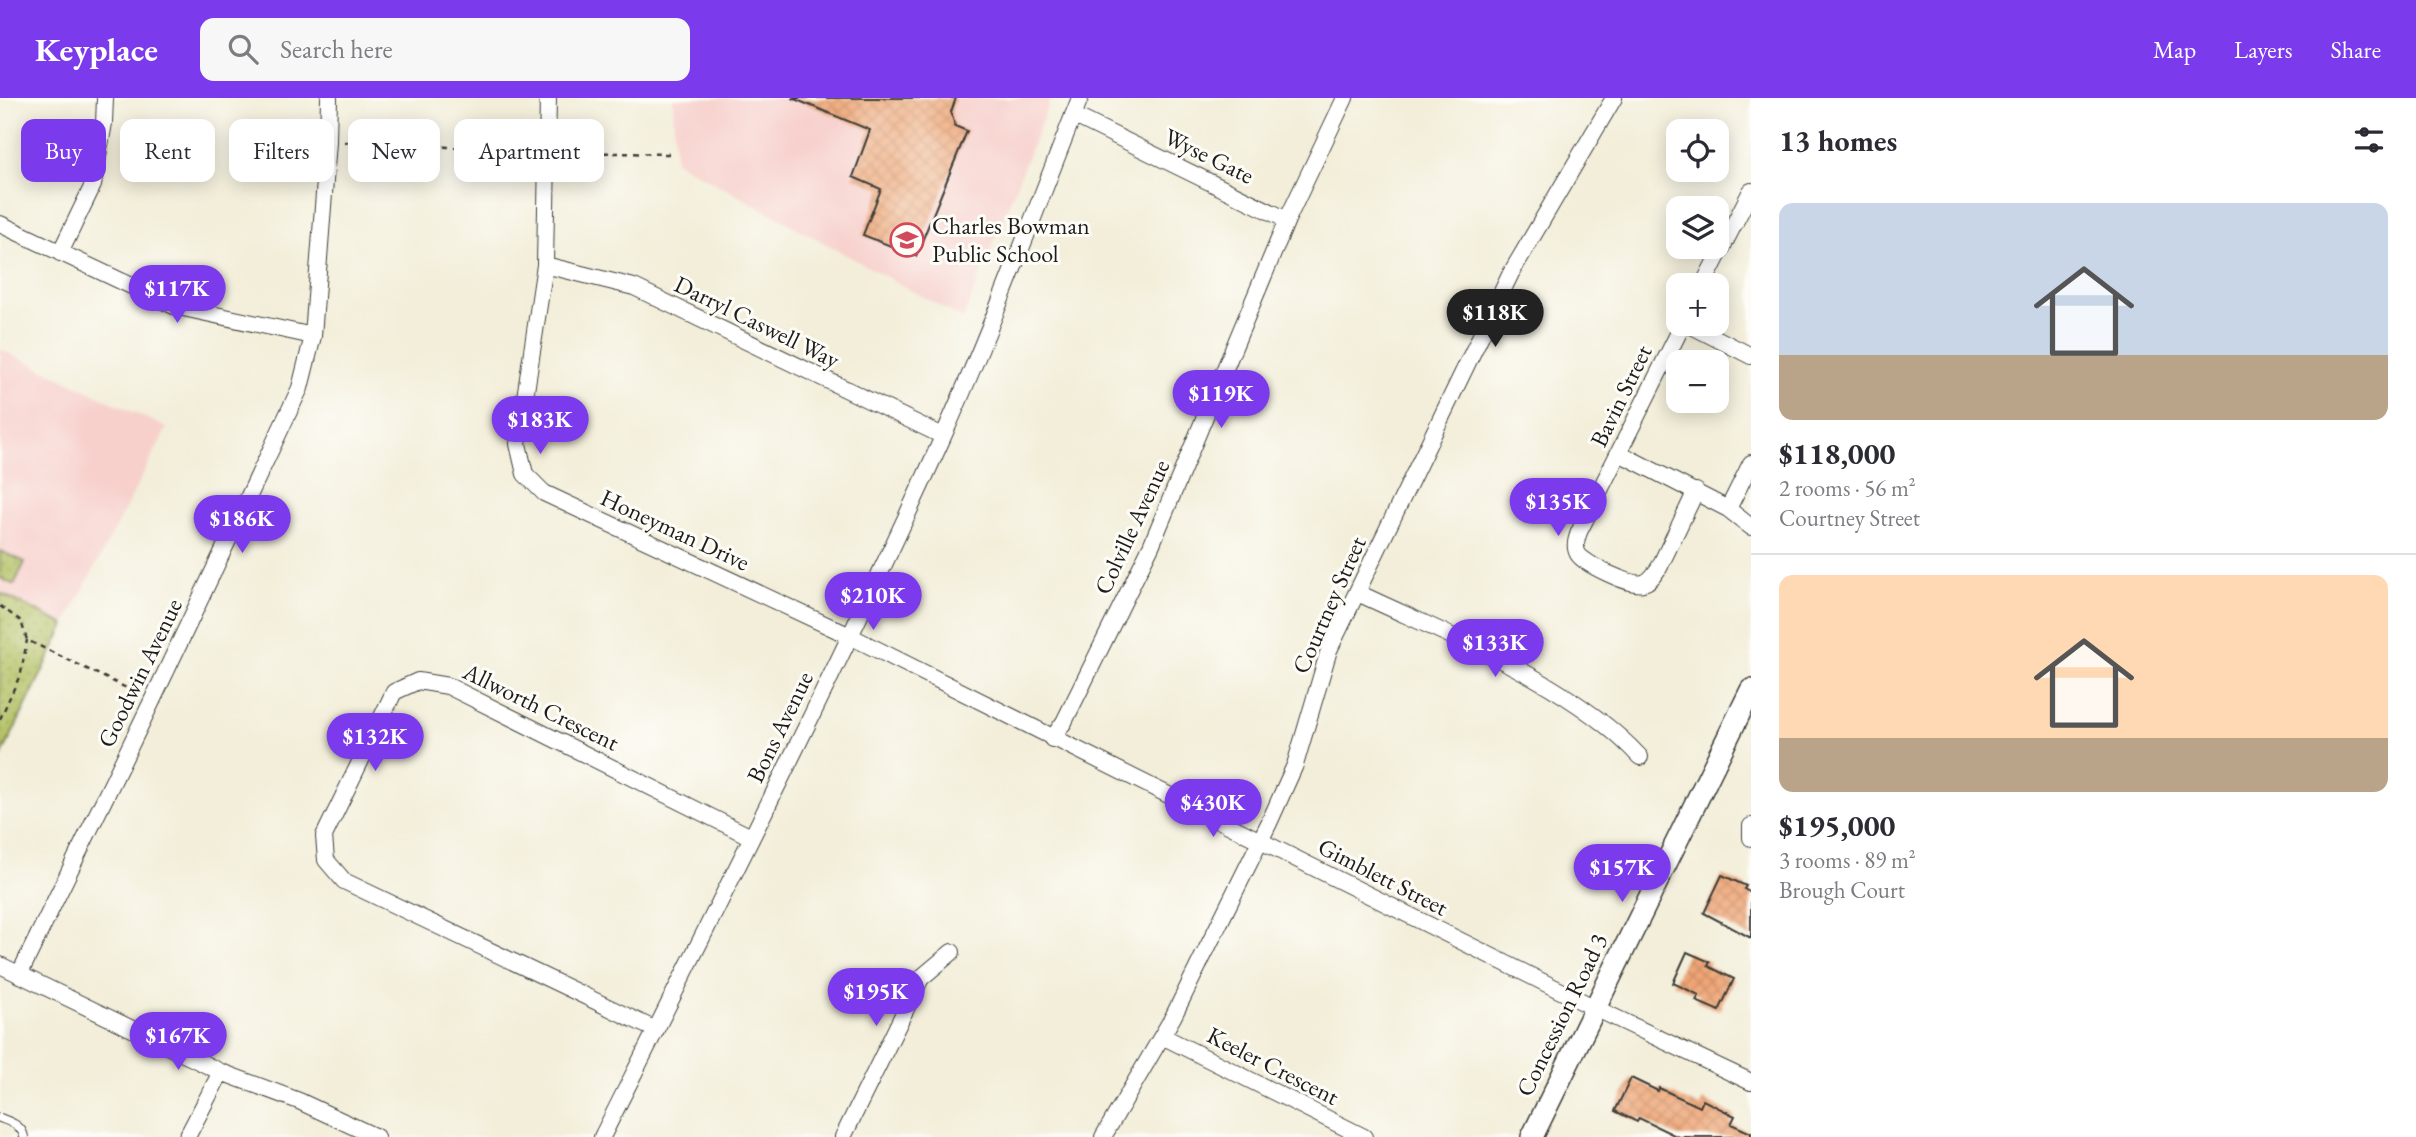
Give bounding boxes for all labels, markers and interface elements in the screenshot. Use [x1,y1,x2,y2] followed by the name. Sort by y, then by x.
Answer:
[200,18,690,81] search box
[35,28,158,71] text: Keyplace
[224,30,262,68] icon: search
[280,32,393,66] text: Search here
[2153,34,2196,65] text: Map
[2234,34,2293,65] text: Layers
[2331,34,2381,65] text: Share
[21,119,106,182] chip: Buy
[120,119,215,182] chip: Rent
[229,119,334,182] chip: Filters
[348,119,440,182] chip: New
[454,119,604,182] chip: Apartment
[1666,119,1729,413] map controls
[1666,119,1729,182] button: locate
[1159,121,1259,191] street label: Wyse Gate
[1779,121,1897,160] text: 13 homes
[2350,121,2388,159] icon: filters
[1666,196,1729,259] button: layers
[932,210,1090,269] place label: Charles Bowman Public School
[888,221,926,259] school or university icon: Charles Bowman Public School
[2021,248,2147,374] icon: home
[128,266,226,325] pin: $117K
[669,268,845,375] street label: Darryl Caswell Way
[145,273,209,303] text: $117K
[1666,273,1729,336] button: +
[1446,289,1544,349] pin: $118K
[1463,297,1527,327] text: $118K
[1583,339,1659,452] street label: Bavin Street
[1666,350,1729,413] button: −
[1172,370,1270,430] pin: $119K
[1189,378,1253,408] text: $119K
[491,396,589,456] pin: $183K
[508,404,572,434] text: $183K
[1779,434,1895,473] text: $118,000
[1087,454,1176,599] street label: Colville Avenue
[1779,473,1916,503] text: 2 rooms · 56 m²
[1509,478,1607,538] pin: $135K
[596,482,755,578] street label: Honeyman Drive
[1526,486,1590,516] text: $135K
[193,496,291,555] pin: $186K
[210,503,274,533] text: $186K
[1779,503,1920,533] text: Courtney Street
[1284,531,1373,678] street label: Courtney Street
[824,573,922,632] pin: $210K
[841,580,905,610] text: $210K
[90,593,189,752] street label: Goodwin Avenue
[1446,620,1544,679] pin: $133K
[2021,620,2147,746] icon: home
[1463,627,1527,657] text: $133K
[457,655,625,758] street label: Allworth Crescent
[739,666,820,788] street label: Bons Avenue
[326,714,424,773] pin: $132K
[343,721,407,751] text: $132K
[1164,780,1262,839] pin: $430K
[1181,787,1245,817] text: $430K
[1779,806,1895,845] text: $195,000
[1313,831,1454,923] street label: Gimblett Street
[1573,844,1671,904] pin: $157K
[1779,845,1916,875] text: 3 rooms · 89 m²
[1590,852,1654,882] text: $157K
[1779,875,1905,905] text: Brough Court
[1509,928,1614,1101] street label: Concession Road 3
[827,968,925,1028] pin: $195K
[844,976,908,1006] text: $195K
[129,1012,227,1072] pin: $167K
[1202,1019,1345,1112] street label: Keeler Crescent
[146,1020,210,1050] text: $167K

